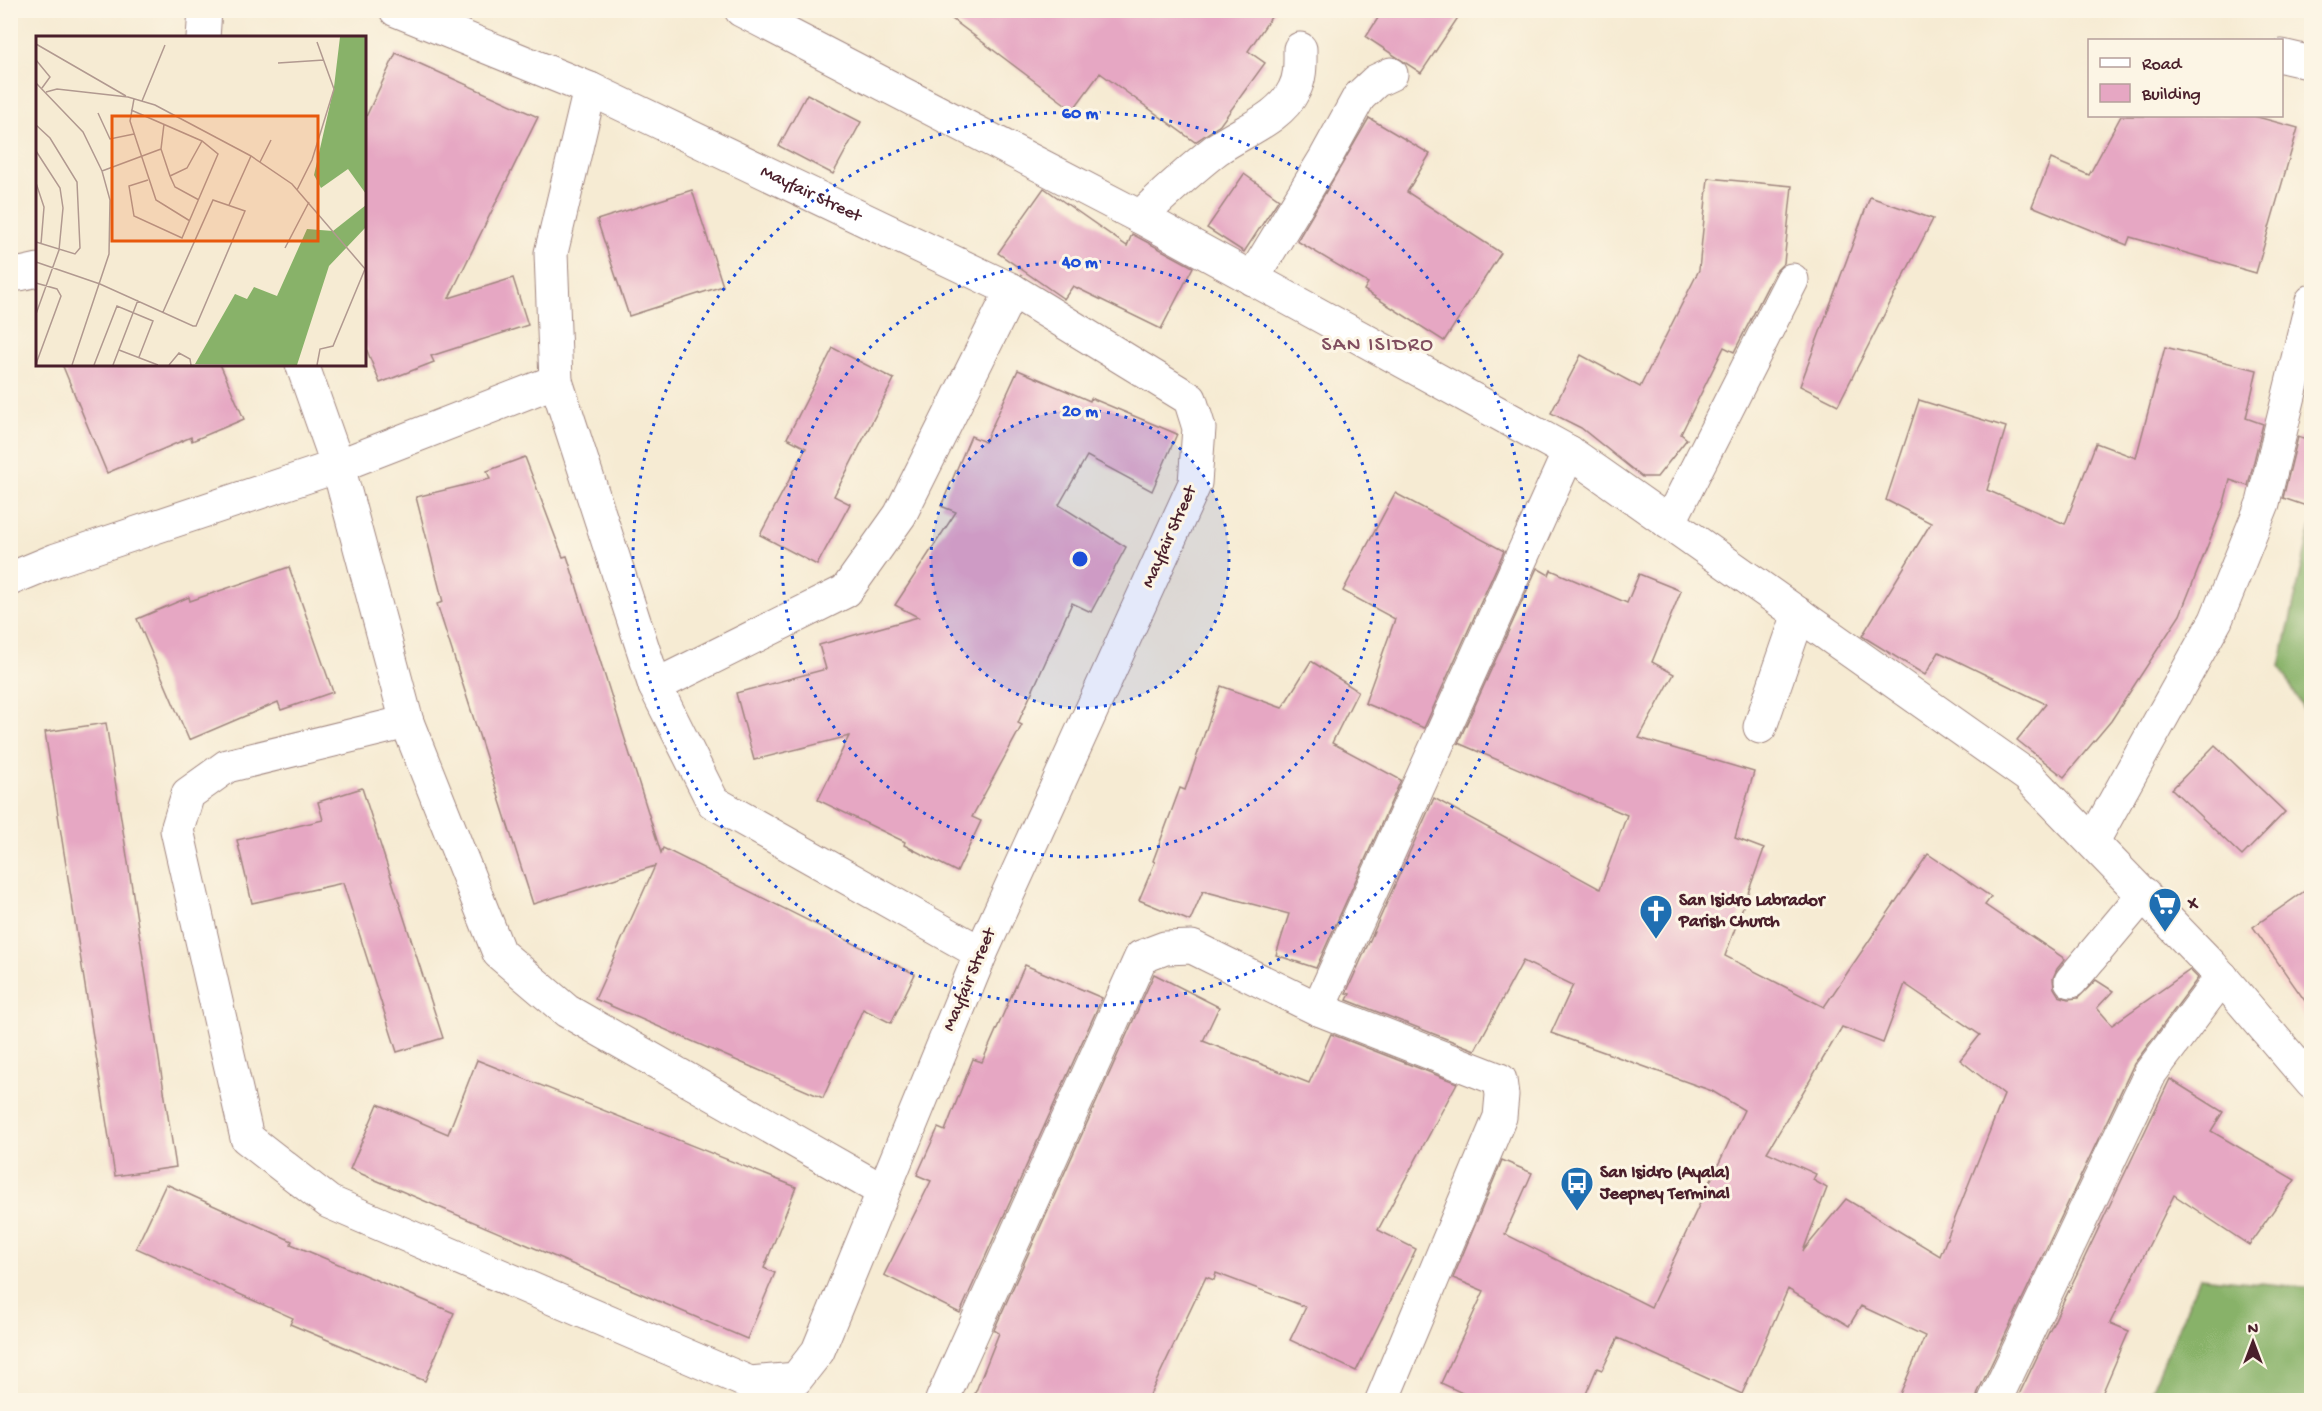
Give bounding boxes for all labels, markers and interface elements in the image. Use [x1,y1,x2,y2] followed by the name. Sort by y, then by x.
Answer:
[36,36,366,366] inset map
[2088,39,2283,117] legend
[2142,55,2183,76] text: Road
[2141,85,2201,106] text: Building
[1062,104,1098,125] text: 60 m
[757,161,866,228] street label: Mayfair Street
[1061,253,1098,274] text: 40 m
[1322,334,1434,359] district label: SAN ISIDRO
[1062,402,1098,423] text: 20 m
[1138,481,1203,591] street label: Mayfair Street
[1070,549,1090,569] centre of rings
[2147,886,2183,933] supermarket icon: X
[1678,891,1827,933] place label: San Isidro Labrador Parish Church
[1638,893,1674,940] church icon: San Isidro Labrador Parish Church
[2187,894,2199,915] place label: X
[939,924,1002,1034] street label: Mayfair Street
[1599,1163,1730,1205] place label: San Isidro (Ayala) Jeepney Terminal
[1559,1165,1595,1212] bus stop icon: San Isidro (Ayala) Jeepney Terminal
[2223,1312,2283,1372] north arrow
[2248,1321,2259,1340] text: N

